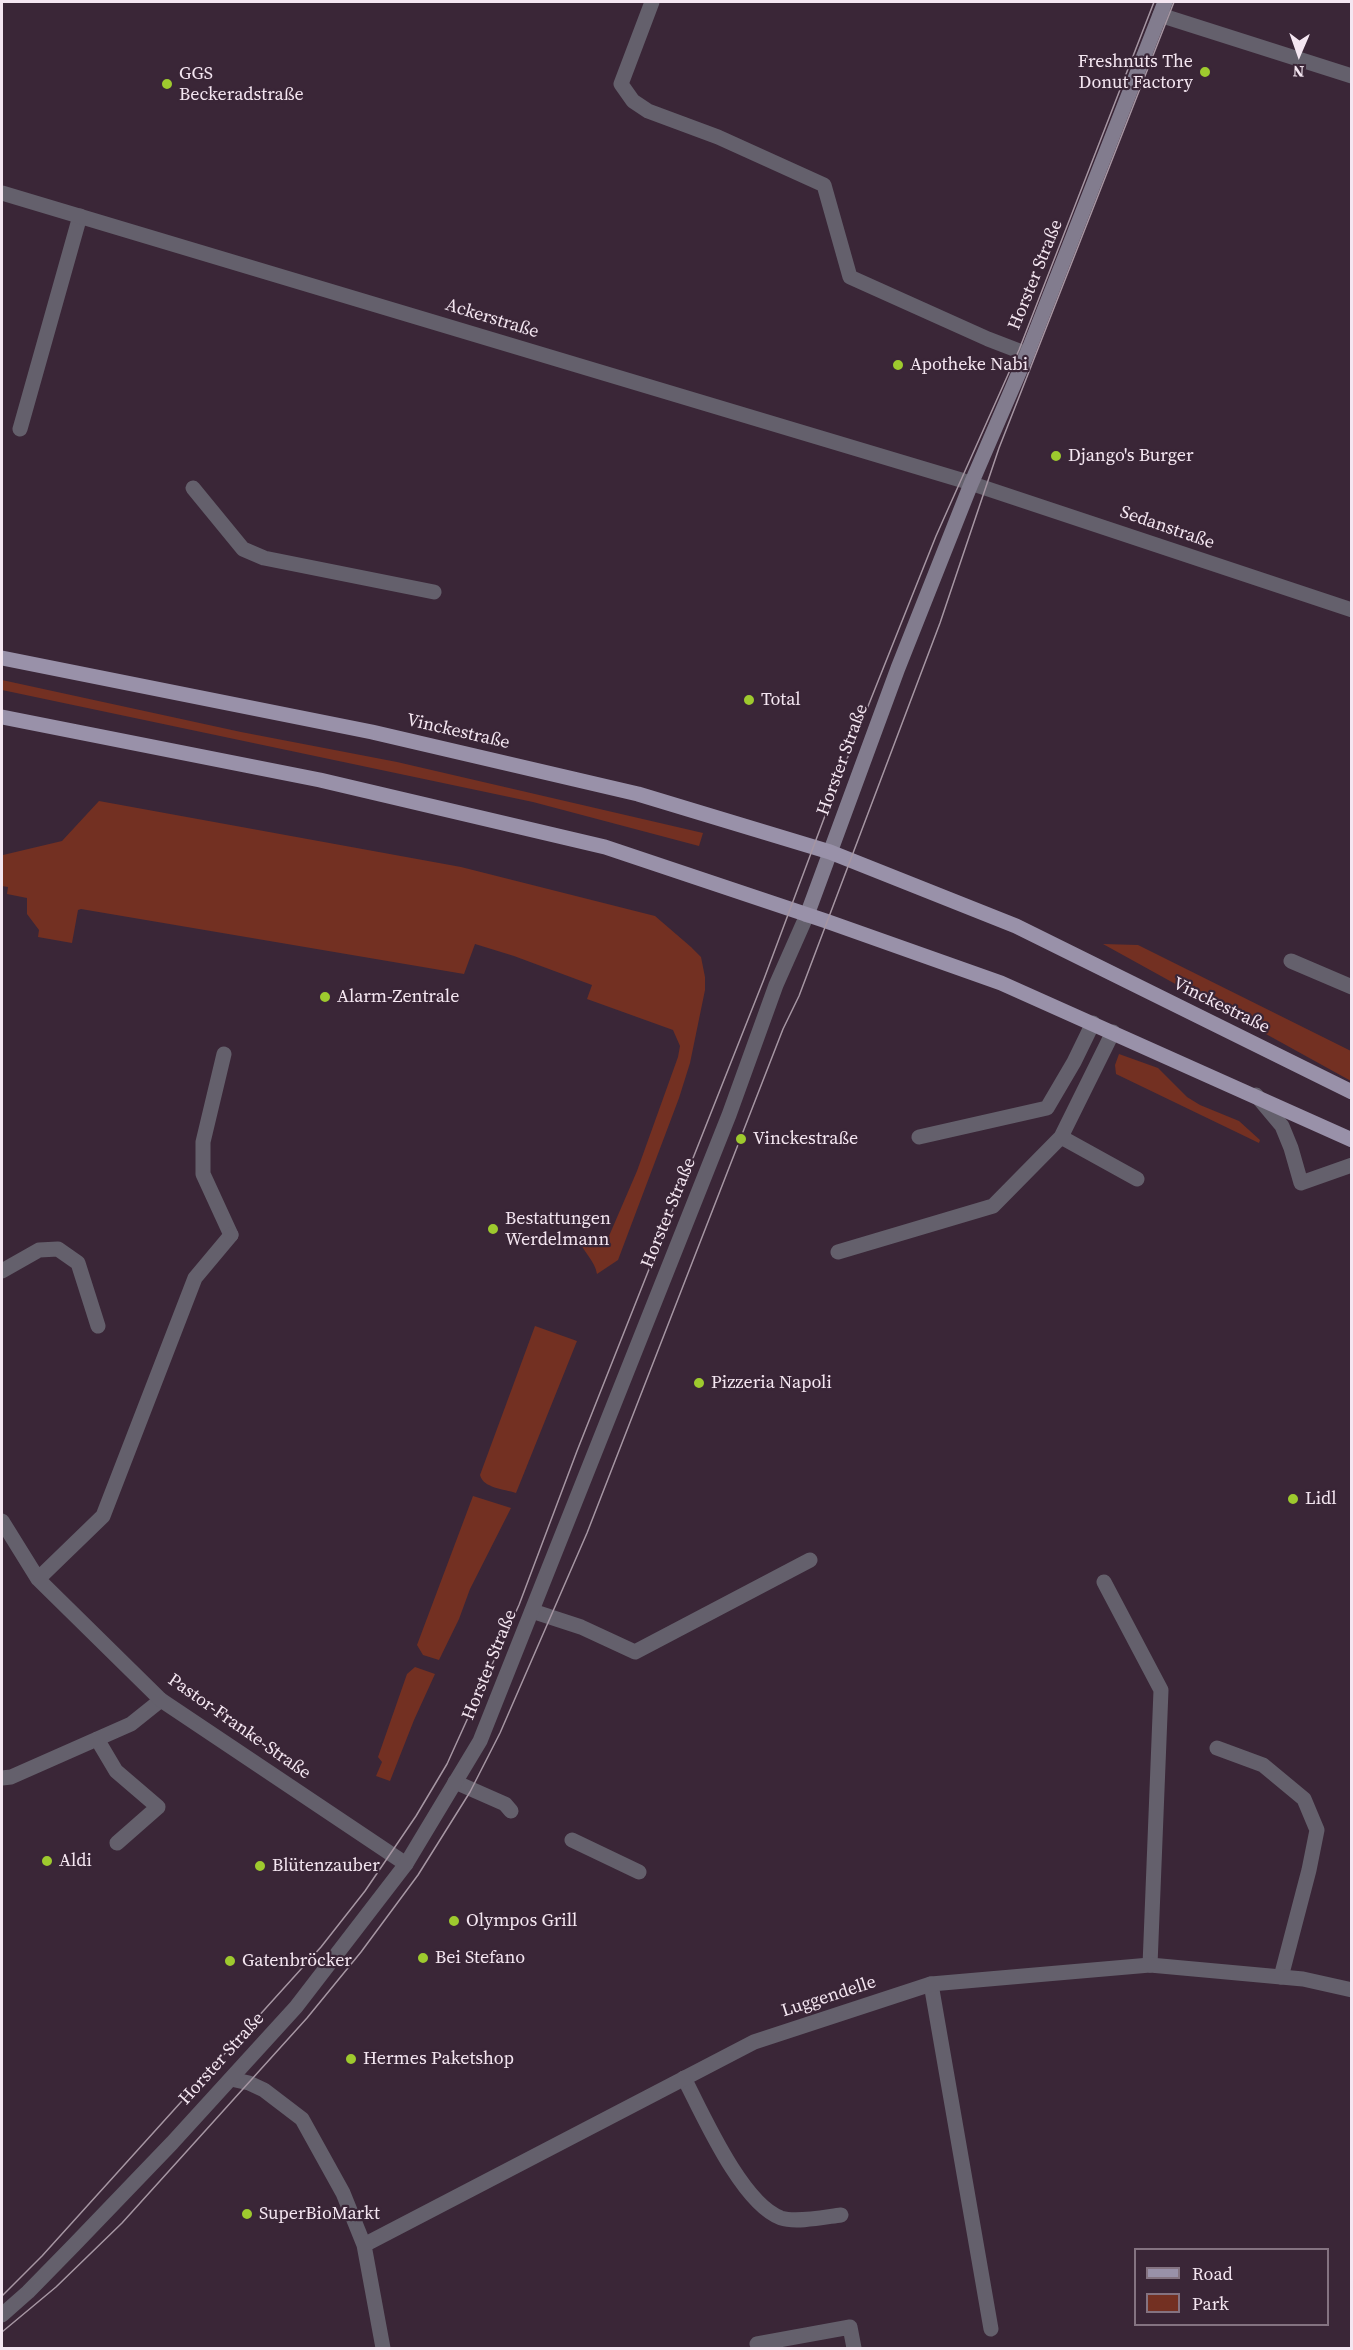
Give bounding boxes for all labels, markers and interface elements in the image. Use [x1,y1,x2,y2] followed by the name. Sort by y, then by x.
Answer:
[1269,24,1329,84] north arrow
[1078,51,1193,94] place label: Freshnuts The Donut Factory
[1292,61,1305,83] text: N
[179,63,304,106] place label: GGS Beckeradstraße
[1198,65,1212,79] marker: Freshnuts The Donut Factory
[160,77,174,91] marker: GGS Beckeradstraße
[1004,217,1068,333] street label: Horster Straße
[443,295,541,343] street label: Ackerstraße
[910,354,1028,376] place label: Apotheke Nabi
[891,358,905,372] marker: Apotheke Nabi
[1068,445,1194,467] place label: Django's Burger
[1049,449,1063,463] marker: Django's Burger
[1117,502,1217,554] street label: Sedanstraße
[761,689,801,711] place label: Total
[742,693,756,707] marker: Total
[813,701,873,819] street label: Horster Straße
[404,710,512,754] street label: Vinckestraße
[1169,973,1273,1039] street label: Vinckestraße
[337,986,459,1008] place label: Alarm-Zentrale
[318,990,332,1004] marker: Alarm-Zentrale
[753,1128,858,1150] place label: Vinckestraße
[734,1132,748,1146] marker: Vinckestraße
[637,1155,701,1271] street label: Horster Straße
[505,1208,611,1250] place label: Bestattungen Werdelmann
[486,1222,500,1236] marker: Bestattungen Werdelmann
[711,1372,832,1394] place label: Pizzeria Napoli
[692,1376,706,1390] marker: Pizzeria Napoli
[1305,1488,1337,1510] place label: Lidl
[1286,1492,1300,1506] marker: Lidl
[458,1607,522,1723] street label: Horster Straße
[164,1670,314,1784] street label: Pastor-Franke-Straße
[59,1850,92,1872] place label: Aldi
[40,1854,54,1868] marker: Aldi
[272,1855,380,1877] place label: Blütenzauber
[253,1859,267,1873] marker: Blütenzauber
[466,1910,577,1932] place label: Olympos Grill
[447,1914,461,1928] marker: Olympos Grill
[435,1947,525,1969] place label: Bei Stefano
[242,1950,352,1972] place label: Gatenbröcker
[416,1951,430,1965] marker: Bei Stefano
[223,1954,237,1968] marker: Gatenbröcker
[779,1972,879,2022] street label: Luggendelle
[175,2008,269,2110] street label: Horster Straße
[363,2048,514,2070] place label: Hermes Paketshop
[344,2052,358,2066] marker: Hermes Paketshop
[259,2203,380,2225] place label: SuperBioMarkt
[240,2207,254,2221] marker: SuperBioMarkt
[1134,2248,1329,2326] legend
[1192,2261,1233,2286] text: Road
[1192,2291,1229,2316] text: Park

